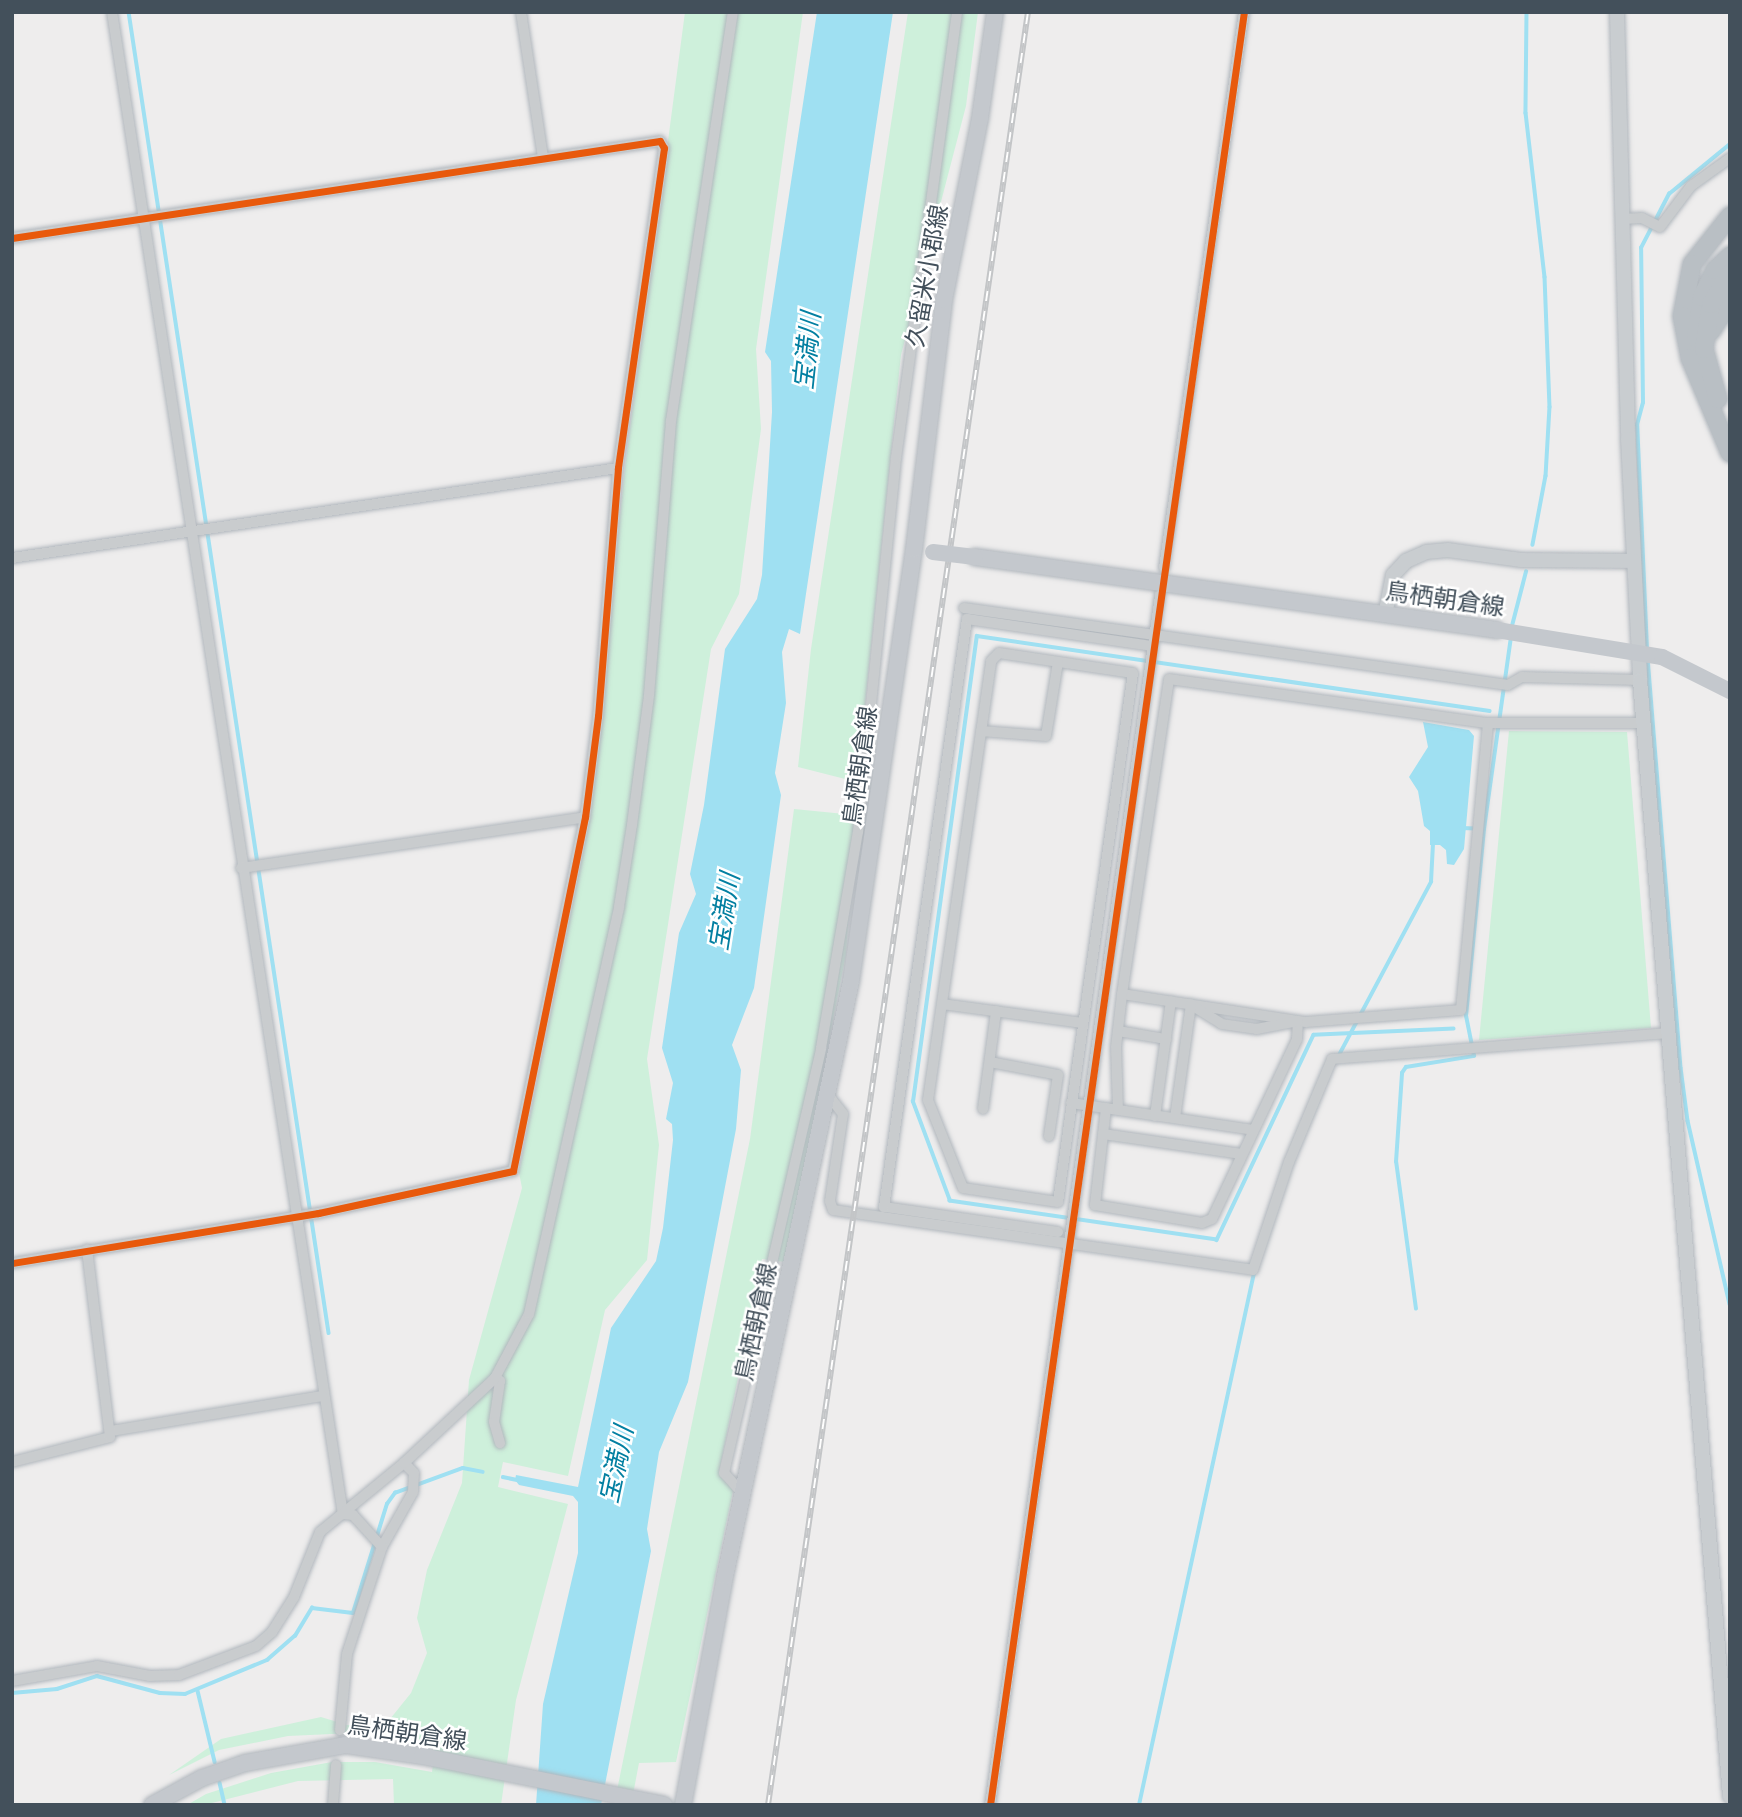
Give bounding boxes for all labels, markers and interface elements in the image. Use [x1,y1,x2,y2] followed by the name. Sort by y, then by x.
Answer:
[901,203,955,349] street label: 久留米小郡線
[789,311,829,391] water label: 宝満川
[1384,577,1506,623] street label: 鳥栖朝倉線
[838,705,884,827] street label: 鳥栖朝倉線
[704,871,748,953] water label: 宝満川
[730,1260,784,1384] street label: 鳥栖朝倉線
[595,1424,641,1506] water label: 宝満川
[346,1711,468,1757] street label: 鳥栖朝倉線

